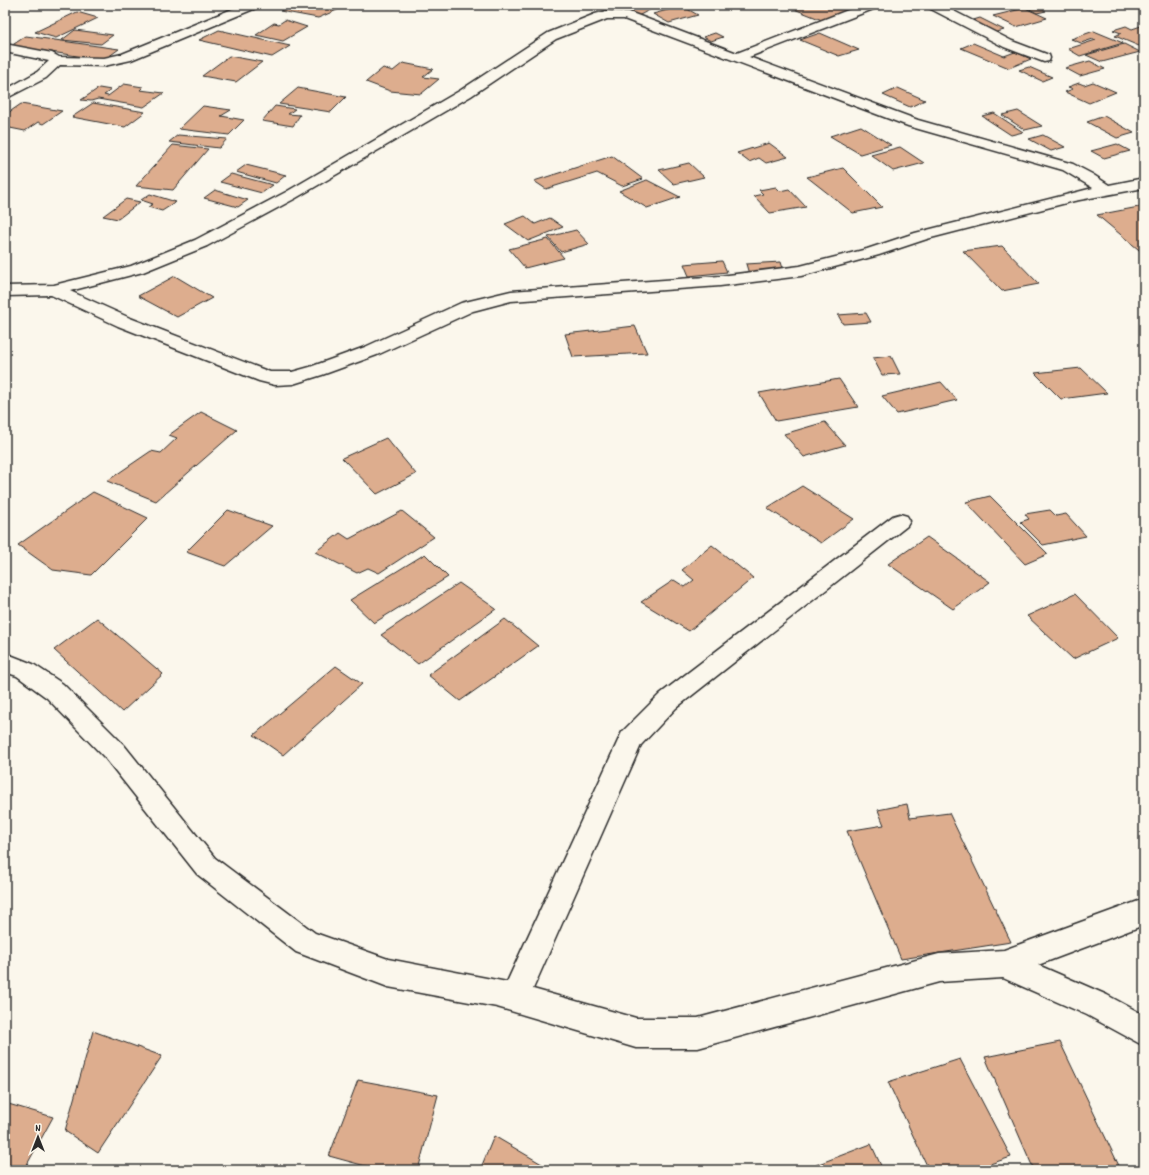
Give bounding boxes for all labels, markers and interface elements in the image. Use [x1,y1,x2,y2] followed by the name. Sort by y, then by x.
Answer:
[18,1117,58,1157] north arrow
[35,1121,41,1137] text: N

